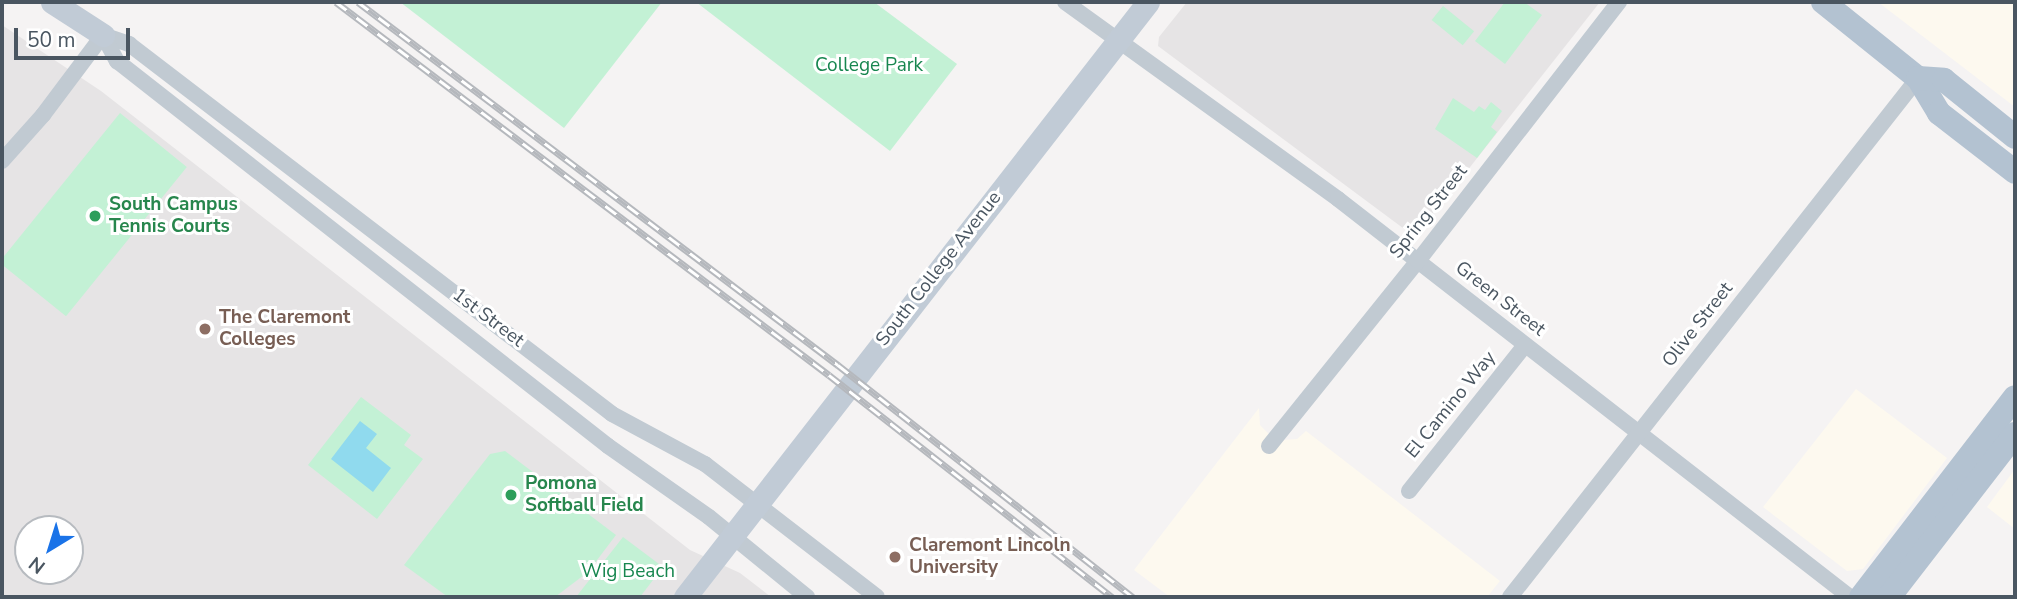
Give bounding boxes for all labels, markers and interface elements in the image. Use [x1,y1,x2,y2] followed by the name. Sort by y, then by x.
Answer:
[18,14,133,58] scale bar
[27,26,76,54] text: 50 m
[815,55,923,77] park label: College Park
[1385,161,1473,263] street label: Spring Street
[872,187,1006,351] street label: South College Avenue
[109,194,238,238] place label: South Campus Tennis Courts
[87,208,103,224] marker: South Campus Tennis Courts
[1450,257,1550,341] street label: Green Street
[1658,278,1738,372] street label: Olive Street
[448,284,528,352] street label: 1st Street
[219,307,350,351] place label: The Claremont Colleges
[197,321,213,337] marker: The Claremont Colleges
[1401,347,1501,463] street label: El Camino Way
[525,473,644,517] place label: Pomona Softball Field
[503,487,519,503] marker: Pomona Softball Field
[14,515,84,585] north arrow
[909,535,1071,579] place label: Claremont Lincoln University
[887,549,903,565] marker: Claremont Lincoln University
[24,550,51,580] text: N
[581,561,675,583] park label: Wig Beach

